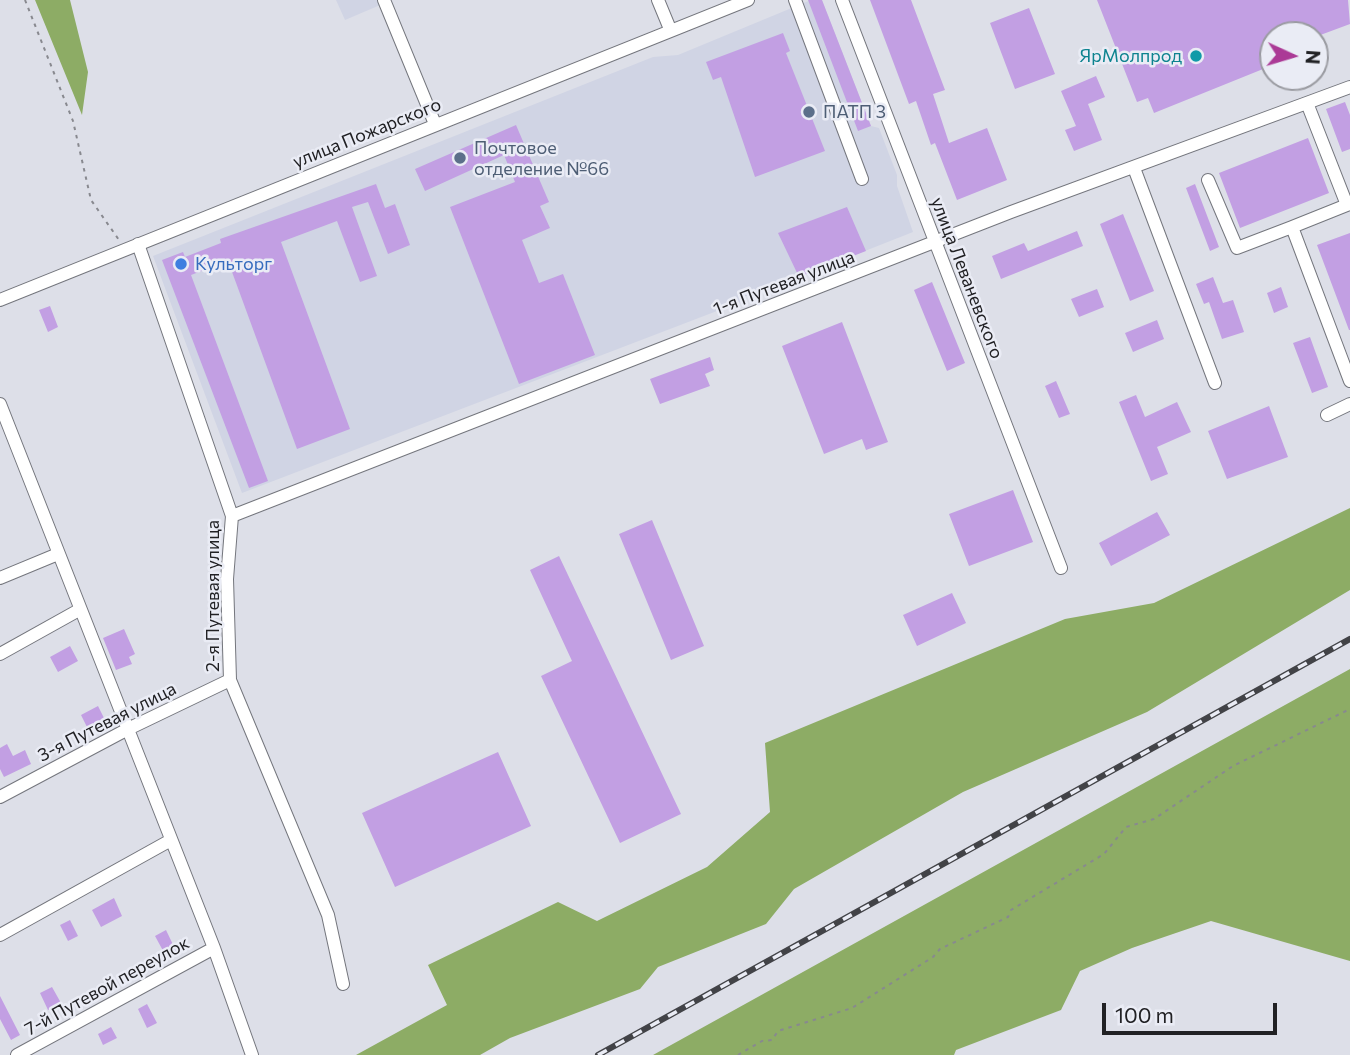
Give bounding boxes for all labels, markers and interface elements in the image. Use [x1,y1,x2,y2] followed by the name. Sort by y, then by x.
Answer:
[1259,21,1329,91] north arrow
[1079,45,1182,67] place label: ЯрМолпрод
[1188,48,1204,64] marker: ЯрМолпрод
[1301,49,1325,65] text: N
[290,93,444,173] street label: улица Пожарского
[823,101,886,123] place label: ПАТП 3
[801,104,817,120] marker: ПАТП 3
[474,137,609,180] place label: Почтовое отделение №66
[452,150,468,166] marker: Почтовое отделение №66
[926,194,1008,362] street label: улица Леваневского
[710,246,858,320] street label: 1-я Путевая улица
[195,253,272,275] place label: Культорг
[173,256,189,272] marker: Культорг
[202,520,224,672] street label: 2-я Путевая улица
[34,678,180,766] street label: 3-я Путевая улица
[21,932,193,1040] street label: 7-й Путевой переулок
[1105,988,1280,1032] scale bar
[1115,1002,1174,1027] text: 100 m

